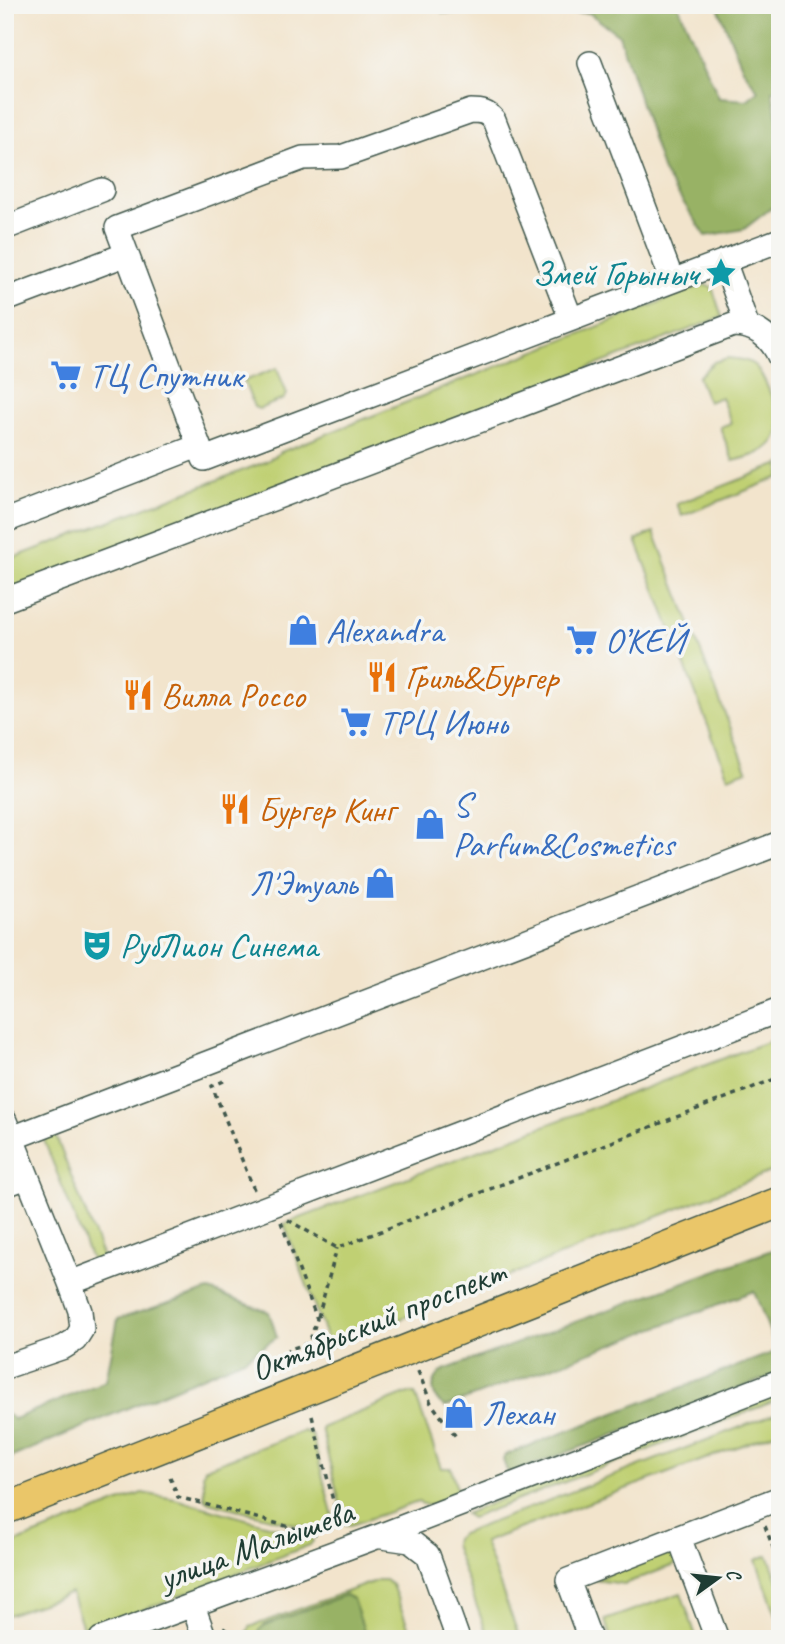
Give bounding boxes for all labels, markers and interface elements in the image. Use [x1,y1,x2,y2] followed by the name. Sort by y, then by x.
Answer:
[532,251,701,296] place label: Змей Горыныч
[704,256,738,290] place icon: Змей Горыныч
[89,353,246,398] place label: ТЦ Спутник
[49,358,83,392] supermarket icon: ТЦ Спутник
[326,608,446,653] place label: Alexandra
[286,613,320,647] shop icon: Alexandra
[605,618,691,663] place label: О’КЕЙ
[565,623,599,657] supermarket icon: О’КЕЙ
[405,655,561,700] place label: Гриль&Бургер
[365,660,399,694] restaurant icon: Гриль&Бургер
[161,673,307,718] place label: Вилла Россо
[121,678,155,712] restaurant icon: Вилла Россо
[379,700,510,745] place label: ТРЦ Июнь
[339,705,373,739] supermarket icon: ТРЦ Июнь
[453,782,677,867] place label: S Parfum&Cosmetics
[258,787,400,832] place label: Бургер Кинг
[218,792,252,826] restaurant icon: Бургер Кинг
[413,807,447,841] shop icon: S Parfum&Cosmetics
[250,861,359,906] place label: Л'Этуаль
[363,866,397,900] shop icon: Л'Этуаль
[120,923,320,968] place label: РубЛион Синема
[80,928,114,962] theatre icon: РубЛион Синема
[244,1248,514,1392] street label: Октябрьский проспект
[482,1391,556,1436] place label: Лехан
[442,1396,476,1430] shop icon: Лехан
[151,1488,361,1602] street label: улица Малышева
[684,1542,754,1612] north arrow
[721,1566,747,1584] text: С

